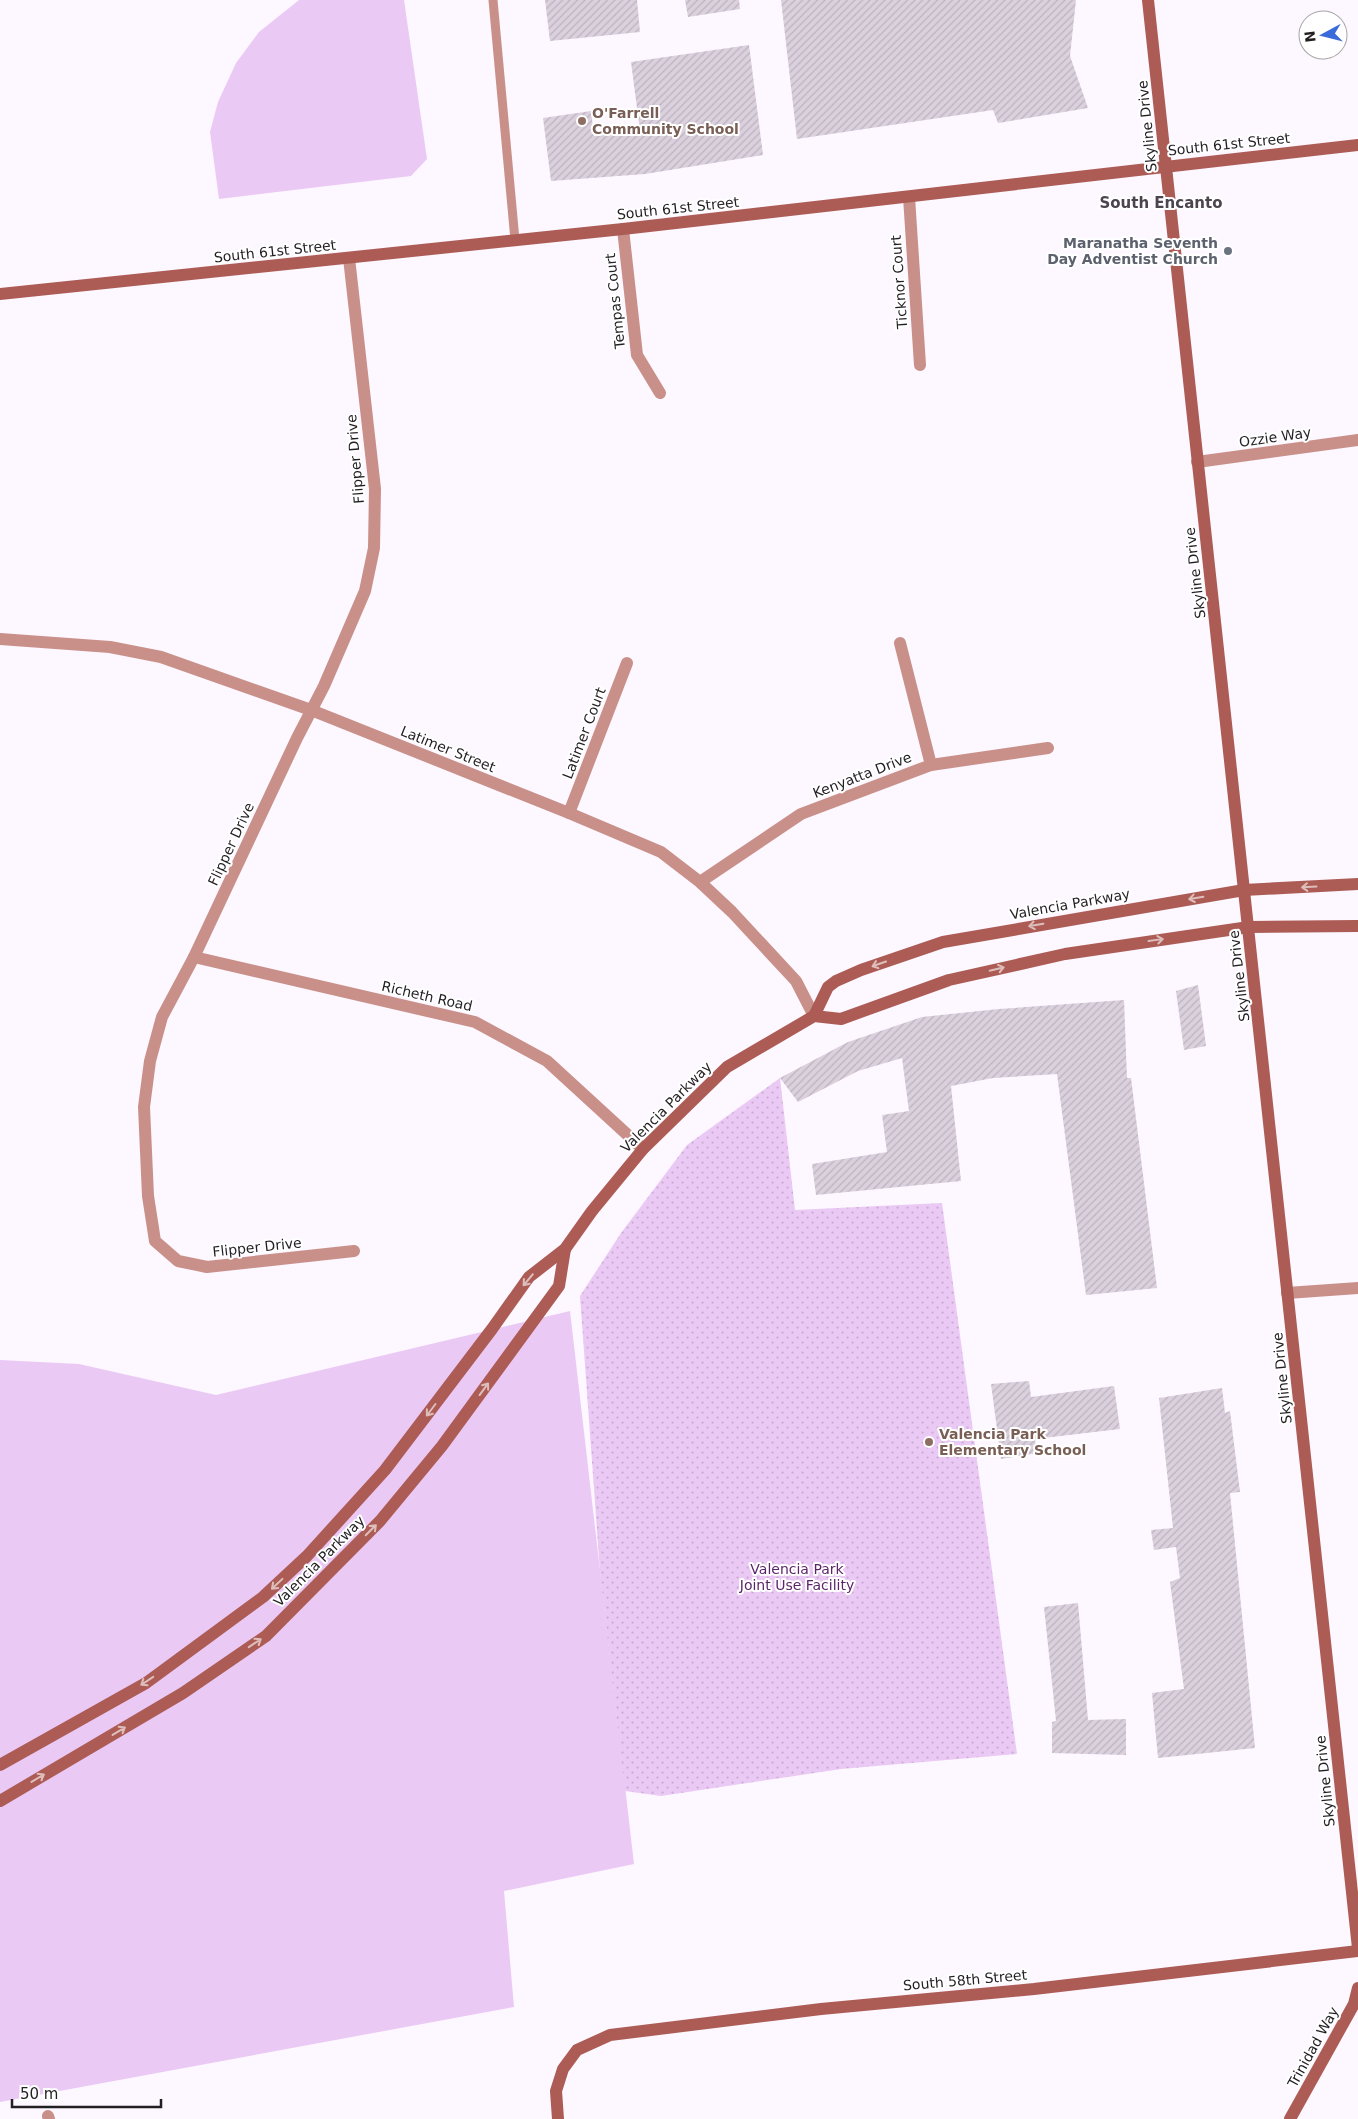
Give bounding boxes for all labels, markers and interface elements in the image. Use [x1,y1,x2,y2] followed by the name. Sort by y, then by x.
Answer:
[1298,10,1348,60] north arrow
[1301,30,1319,43] text: N
[1134,80,1160,172] street label: Skyline Drive
[592,105,739,137] place label: O'Farrell Community School
[576,115,588,127] marker: O'Farrell Community School
[1167,130,1291,158] street label: South 61st Street
[616,194,740,222] street label: South 61st Street
[1100,194,1222,212] district label: South Encanto
[888,234,910,330] street label: Ticknor Court
[1047,235,1218,267] place label: Maranatha Seventh Day Adventist Church
[213,237,337,265] street label: South 61st Street
[1222,245,1234,257] marker: Maranatha Seventh Day Adventist Church
[602,252,628,351] street label: Tempas Court
[343,414,367,504] street label: Flipper Drive
[1238,424,1312,450] street label: Ozzie Way
[1181,526,1209,620] street label: Skyline Drive
[559,685,609,781] street label: Latimer Court
[398,723,498,775] street label: Latimer Street
[811,749,913,801] street label: Kenyatta Drive
[205,800,257,888] street label: Flipper Drive
[1302,882,1318,891] one-way arrow
[1009,886,1131,922] street label: Valencia Parkway
[1189,893,1205,903] one-way arrow
[1028,920,1044,930] one-way arrow
[1225,929,1253,1023] street label: Skyline Drive
[1148,935,1164,945] one-way arrow
[871,959,887,969] one-way arrow
[988,964,1004,973] one-way arrow
[380,978,474,1014] street label: Richeth Road
[617,1058,715,1156] street label: Valencia Parkway
[212,1234,302,1260] street label: Flipper Drive
[522,1273,533,1286] one-way arrow
[1269,1332,1295,1424] street label: Skyline Drive
[478,1383,489,1396] one-way arrow
[425,1403,436,1416] one-way arrow
[939,1426,1086,1458] place label: Valencia Park Elementary School
[923,1436,935,1448] marker: Valencia Park Elementary School
[270,1512,368,1610] street label: Valencia Parkway
[365,1523,377,1536] one-way arrow
[739,1561,854,1593] park label: Valencia Park Joint Use Facility
[270,1578,283,1590] one-way arrow
[248,1638,262,1648] one-way arrow
[140,1676,154,1686] one-way arrow
[111,1725,125,1735] one-way arrow
[1312,1735,1338,1827] street label: Skyline Drive
[31,1773,45,1783] one-way arrow
[902,1967,1028,1993] street label: South 58th Street
[1284,2004,1342,2091] street label: Trinidad Way
[12,2076,161,2108] scale bar
[20,2085,58,2103] text: 50 m

